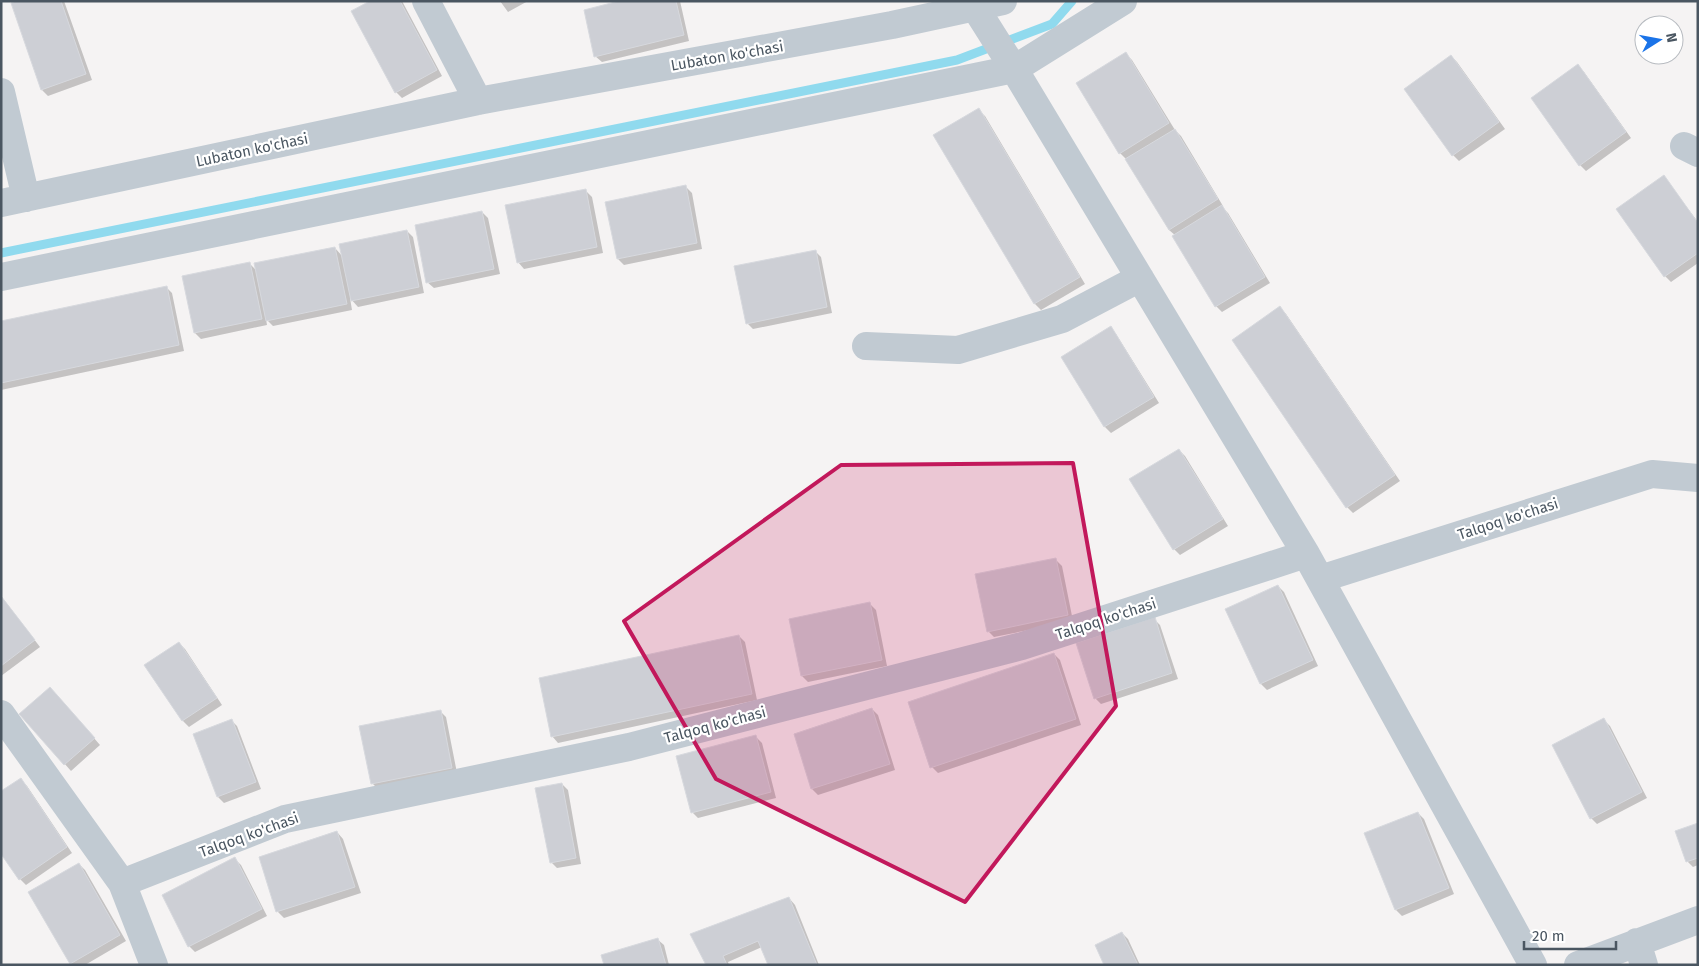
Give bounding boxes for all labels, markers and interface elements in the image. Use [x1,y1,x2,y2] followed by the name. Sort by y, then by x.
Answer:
[1634,15,1684,65] north arrow
[1662,31,1681,44] text: N
[669,37,785,75] street label: Lubaton ko'chasi
[194,129,310,171] street label: Lubaton ko'chasi
[1456,494,1560,544] street label: Talqoq ko'chasi
[1054,594,1158,644] street label: Talqoq ko'chasi
[662,703,768,747] street label: Talqoq ko'chasi
[197,809,301,861] street label: Talqoq ko'chasi
[1524,918,1616,950] scale bar
[1532,927,1565,945] text: 20 m

